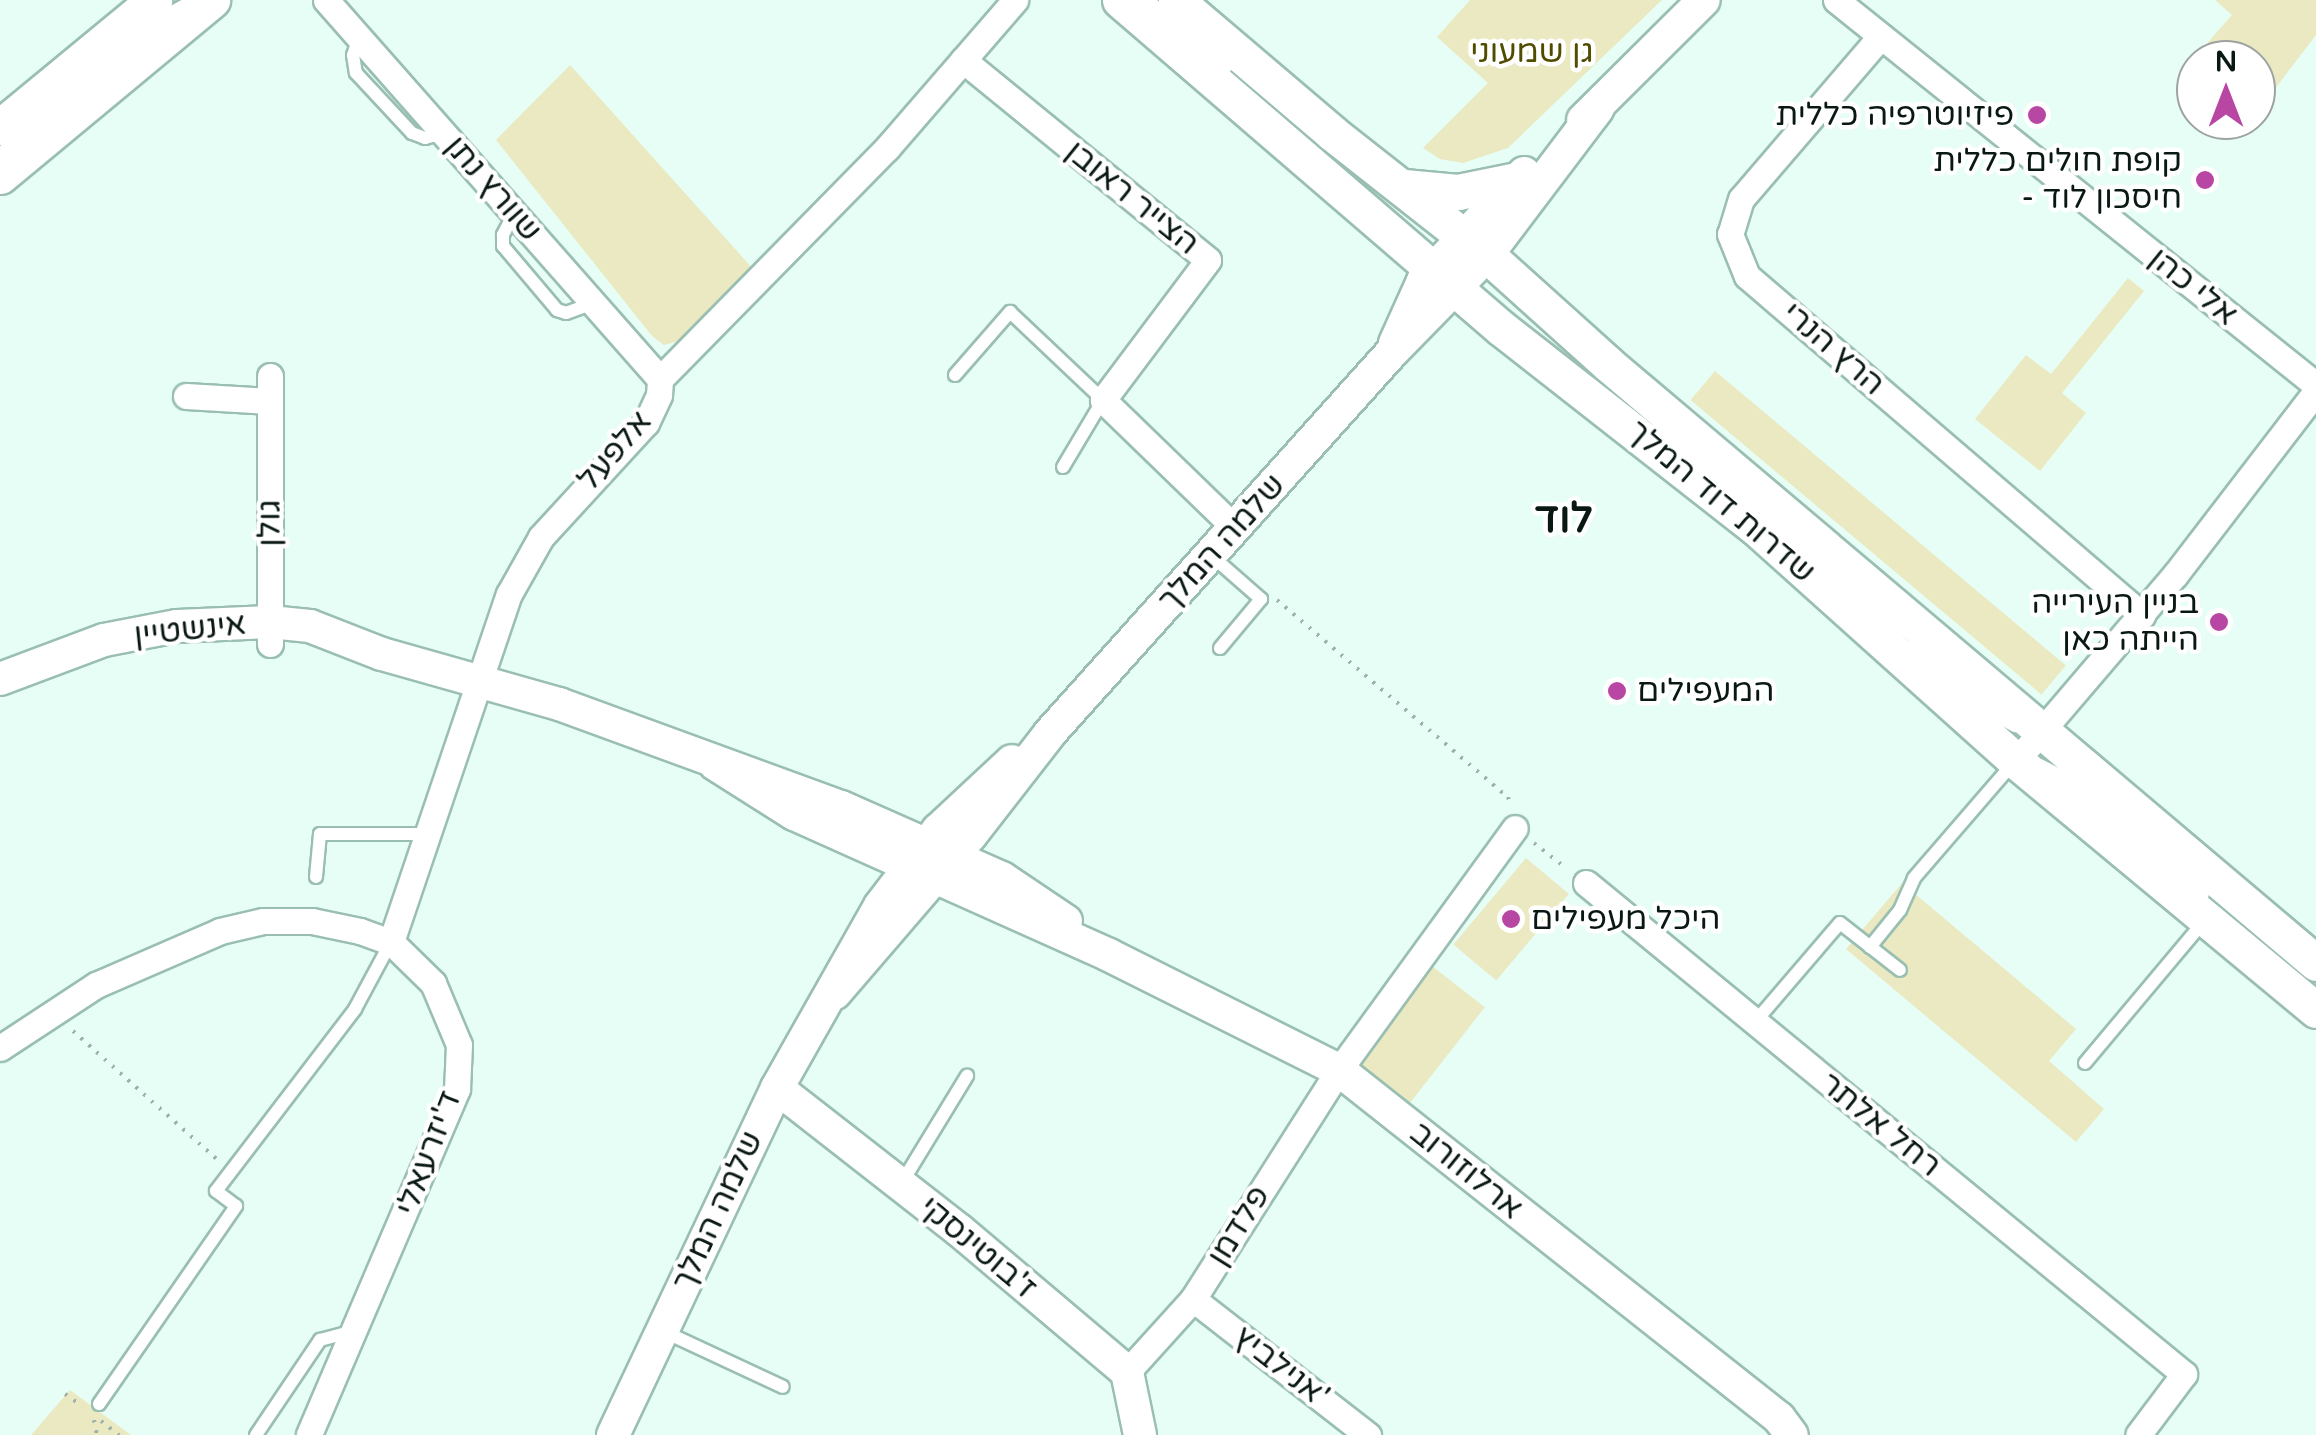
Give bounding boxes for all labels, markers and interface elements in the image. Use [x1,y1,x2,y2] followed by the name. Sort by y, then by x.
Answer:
[1470,33,1594,71] park label: גן שמעוני
[2176,40,2276,140] north arrow
[2215,45,2237,79] text: N
[1776,96,2014,134] place label: פיזיוטרפיה כללית
[2024,102,2050,128] marker: פיזיוטרפיה כללית
[437,128,549,250] street label: שוורץ נתן
[1058,133,1206,263] street label: הצייר ראובן
[1933,143,2182,218] place label: קופת חולים כללית - חיסכון לוד
[2192,167,2218,193] marker: קופת חולים כללית - חיסכון לוד
[2141,240,2245,334] street label: אלי כהן
[1774,294,1892,404] street label: הרץ הנרי
[570,403,660,499] street label: אלפעל
[1619,412,1823,592] street label: שדרות דוד המלך
[1150,467,1294,619] street label: שלמה המלך
[1535,494,1593,544] district label: לוד
[251,499,289,547] street label: גולן
[2031,585,2199,660] place label: בניין העירייה הייתה כאן
[132,605,248,655] street label: אינשטיין
[2208,611,2230,633] marker: בניין העירייה הייתה כאן
[1637,672,1774,710] place label: המעפילים
[1606,680,1628,702] marker: המעפילים
[1531,900,1720,938] place label: היכל מעפילים
[1500,908,1522,930] marker: היכל מעפילים
[1812,1065,1948,1185] street label: רחל אלתר
[388,1085,470,1221] street label: ד'יזרעאלי
[1402,1114,1530,1228] street label: ארלוזורוב
[664,1125,772,1297] street label: שלמה המלך
[1200,1179,1278,1273] street label: פלדמן
[912,1188,1044,1308] street label: ז'בוטינסקי
[1226,1318,1336,1416] street label: אנילביץ'

